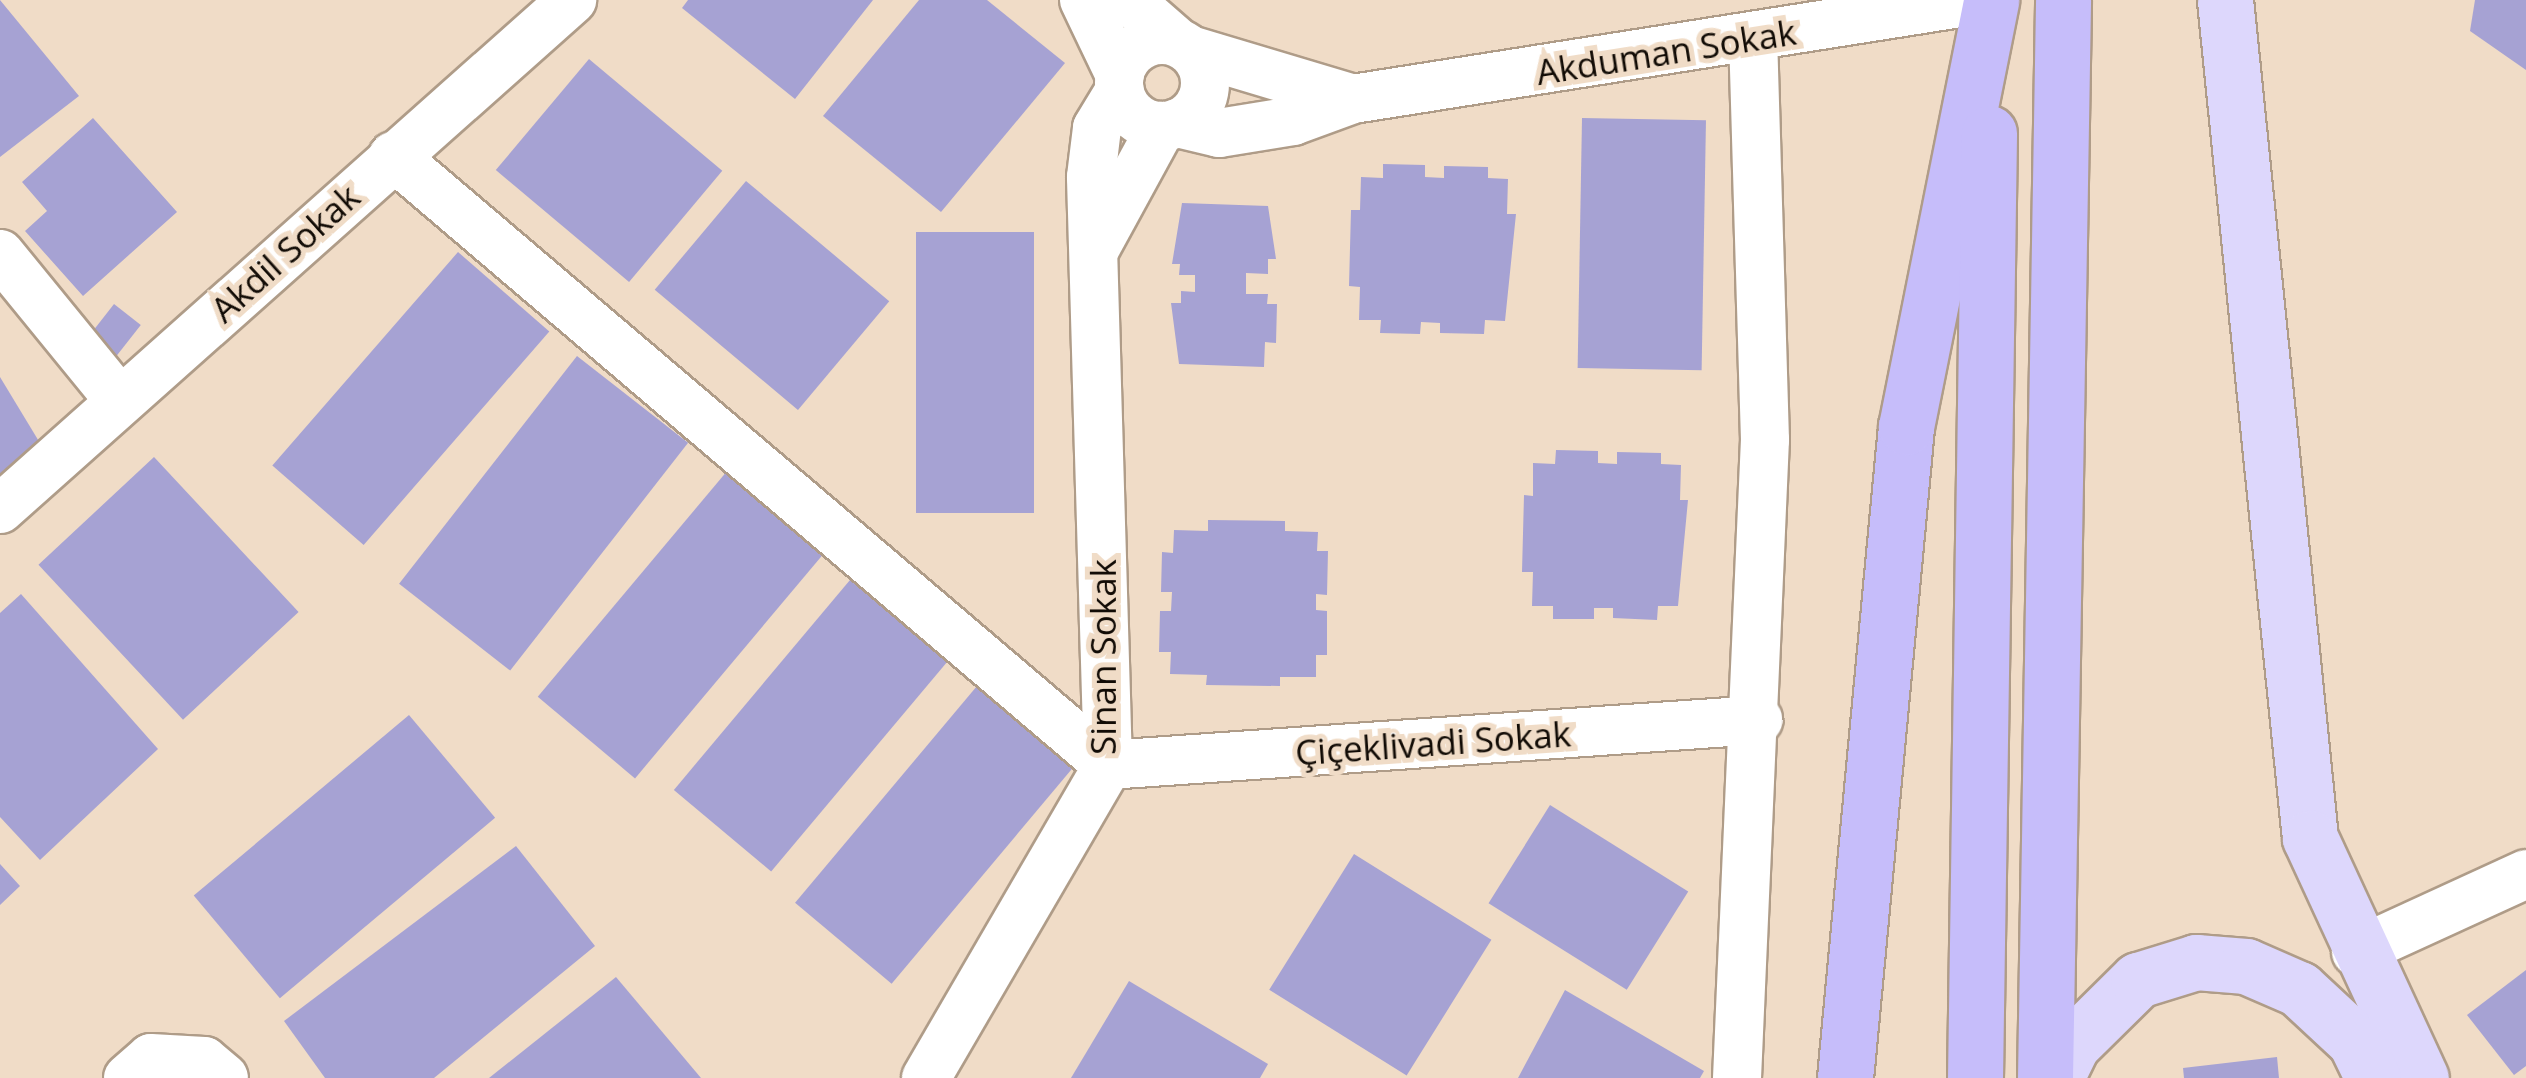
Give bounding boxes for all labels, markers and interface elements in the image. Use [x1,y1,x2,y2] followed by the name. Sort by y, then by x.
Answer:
[1533,11,1799,93] street label: Akduman Sokak
[202,175,368,331] street label: Akdil Sokak
[1082,559,1124,755] street label: Sinan Sokak
[1294,712,1572,774] street label: Çiçeklivadi Sokak

